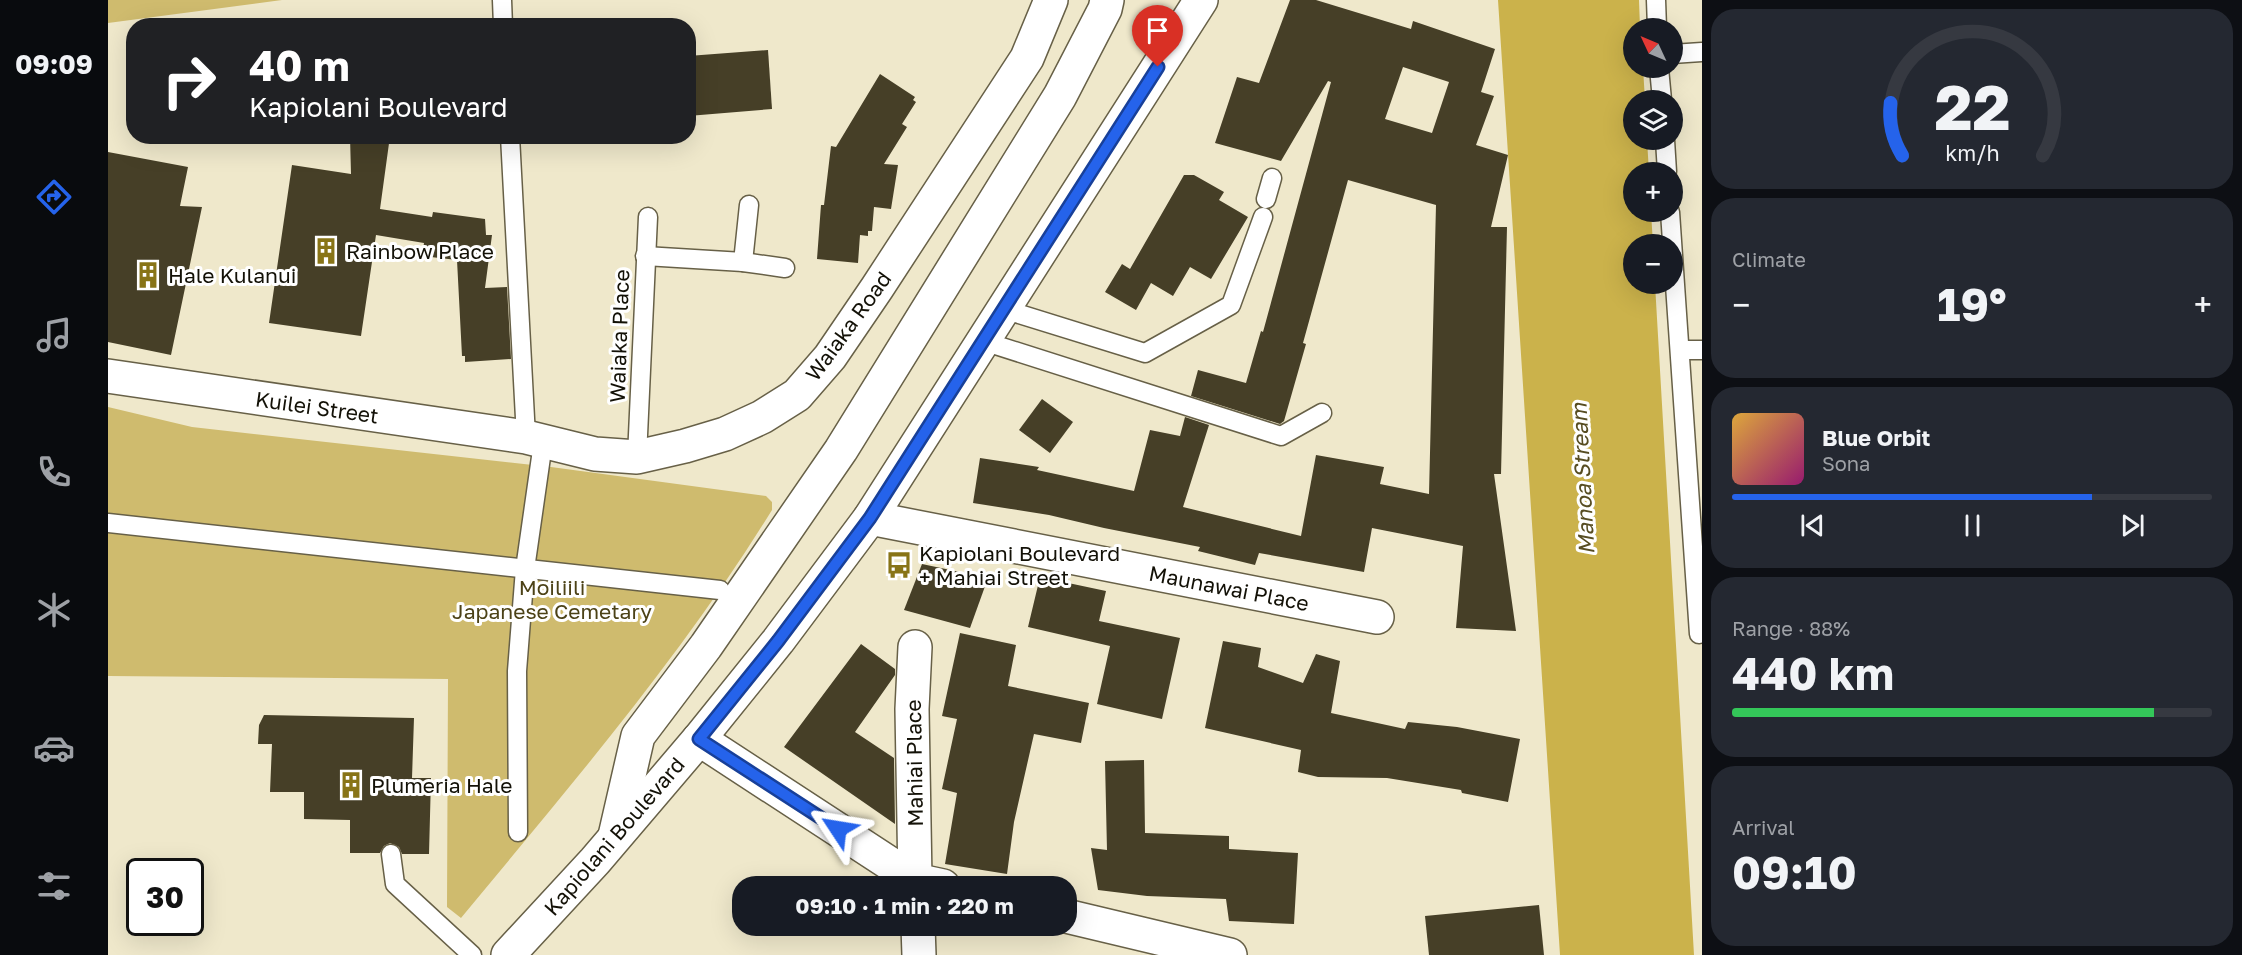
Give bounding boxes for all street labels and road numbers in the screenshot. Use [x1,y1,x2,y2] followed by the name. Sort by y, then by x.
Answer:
[800,266,896,386] street label: Waiaka Road
[604,269,634,403] street label: Waiaka Place
[254,385,380,429] street label: Kuilei Street
[1147,560,1311,616] street label: Maunawai Place
[900,699,928,827] street label: Mahiai Place
[538,752,690,920] street label: Kapiolani Boulevard

